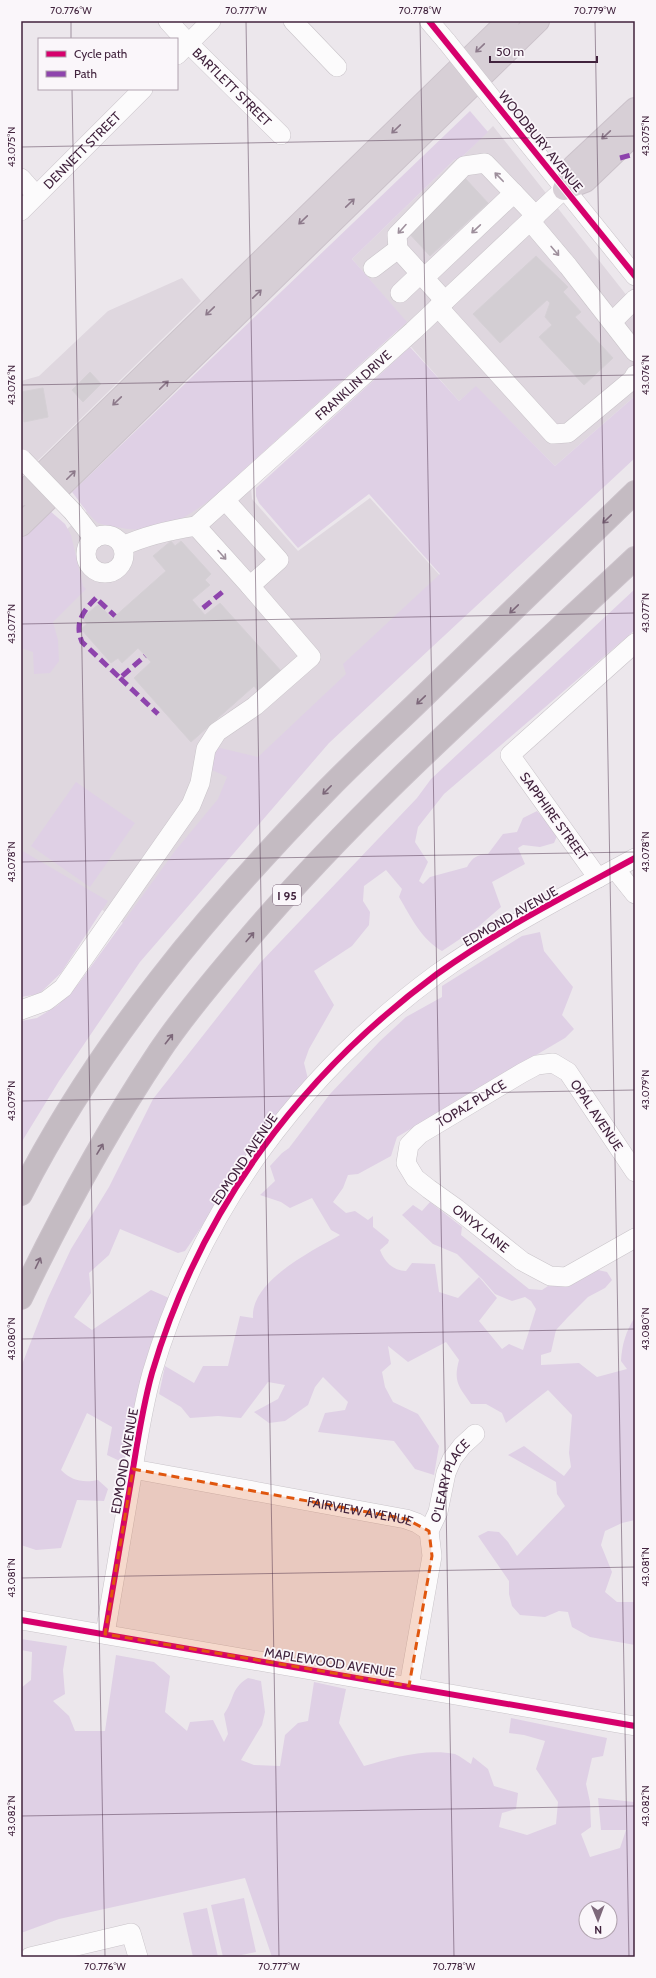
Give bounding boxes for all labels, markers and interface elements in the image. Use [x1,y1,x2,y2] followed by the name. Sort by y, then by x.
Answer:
[50,4,92,17] text: 70.776°W
[225,4,267,17] text: 70.777°W
[399,4,442,17] text: 70.778°W
[574,4,617,17] text: 70.779°W
[38,38,178,90] legend
[490,38,597,64] scale bar
[475,43,485,53] one-way arrow
[189,44,275,129] street label: BARTLETT STREET
[496,44,524,59] text: 50 m
[74,46,127,61] text: Cycle path
[74,66,97,81] text: Path
[495,87,587,195] street label: WOODBURY AVENUE
[40,108,124,192] street label: DENNETT STREET
[639,116,652,156] text: 43.075°N
[391,124,401,134] one-way arrow
[5,127,18,167] text: 43.075°N
[601,131,612,140] one-way arrow
[494,172,504,182] one-way arrow
[345,198,355,208] one-way arrow
[298,215,308,225] one-way arrow
[397,224,407,234] one-way arrow
[471,225,481,234] one-way arrow
[551,245,560,256] one-way arrow
[252,289,262,299] one-way arrow
[205,306,215,316] one-way arrow
[312,347,394,423] street label: FRANKLIN DRIVE
[639,355,652,395] text: 43.076°N
[5,365,18,405] text: 43.076°N
[159,380,169,389] one-way arrow
[112,397,122,406] one-way arrow
[66,470,76,480] one-way arrow
[602,514,612,524] one-way arrow
[217,550,227,560] one-way arrow
[639,593,652,633] text: 43.077°N
[5,604,18,644] text: 43.077°N
[509,604,519,614] one-way arrow
[416,695,426,705] one-way arrow
[517,769,591,863] street label: SAPPHIRE STREET
[322,785,332,795] one-way arrow
[639,831,652,873] text: 43.078°N
[5,841,18,883] text: 43.078°N
[460,882,560,950] street label: EDMOND AVENUE
[273,885,301,905] road number: I 95
[245,932,255,942] one-way arrow
[165,1033,173,1044] one-way arrow
[639,1070,652,1110] text: 43.079°N
[433,1076,509,1130] street label: TOPAZ PLACE
[567,1076,627,1154] street label: OPAL AVENUE
[5,1081,18,1121] text: 43.079°N
[207,1110,281,1208] street label: EDMOND AVENUE
[97,1143,105,1155] one-way arrow
[449,1201,513,1256] street label: ONYX LANE
[35,1257,42,1269] one-way arrow
[639,1307,652,1351] text: 43.080°N
[5,1317,18,1361] text: 43.080°N
[107,1407,141,1515] street label: EDMOND AVENUE
[426,1435,473,1525] street label: O'LEARY PLACE
[306,1493,415,1529] street label: FAIRVIEW AVENUE
[639,1547,652,1587] text: 43.081°N
[5,1558,18,1598] text: 43.081°N
[263,1644,397,1680] street label: MAPLEWOOD AVENUE
[639,1785,652,1827] text: 43.082°N
[5,1795,18,1837] text: 43.082°N
[578,1900,618,1940] north arrow
[594,1923,602,1937] text: N
[84,1960,126,1973] text: 70.776°W
[258,1960,300,1973] text: 70.777°W
[433,1960,476,1973] text: 70.778°W

